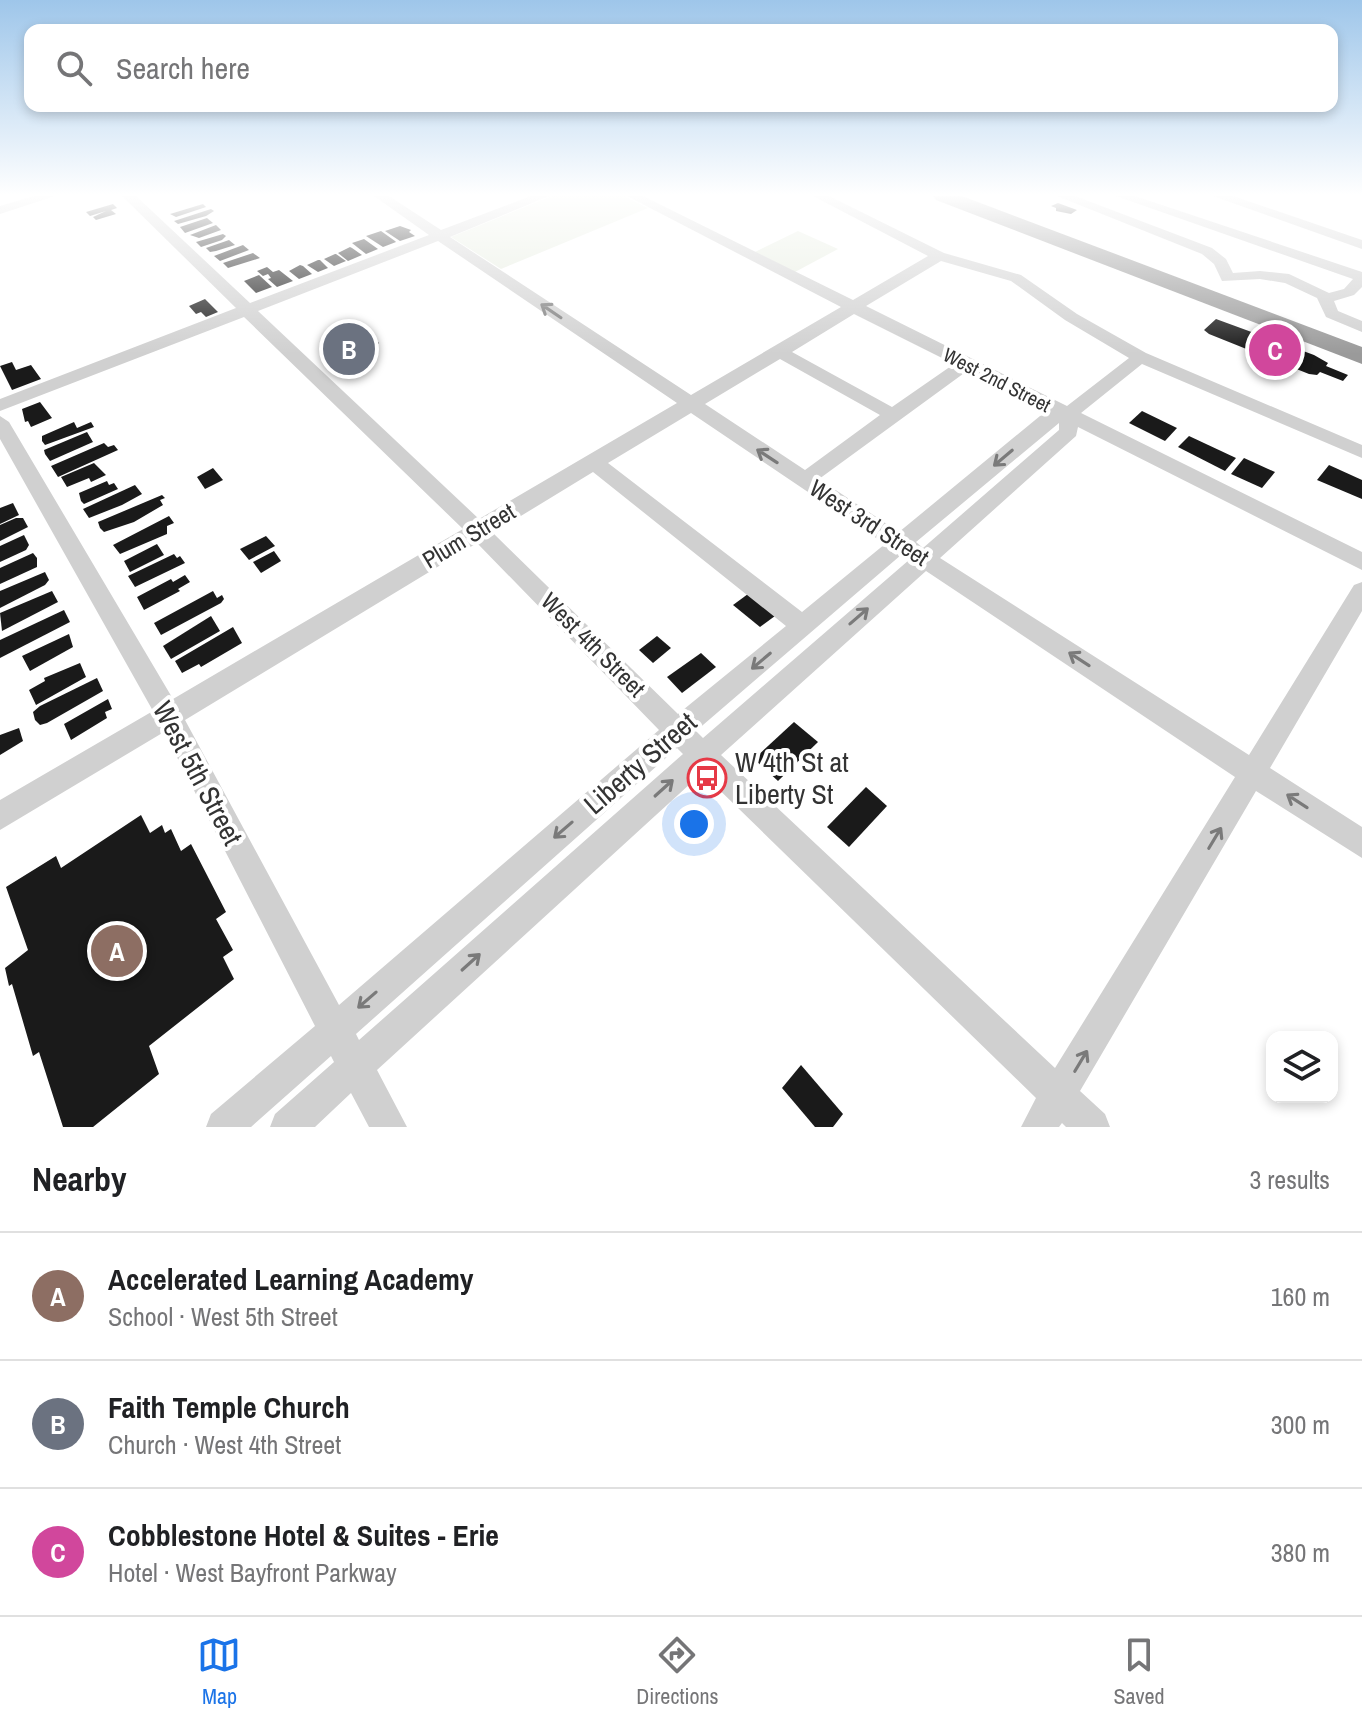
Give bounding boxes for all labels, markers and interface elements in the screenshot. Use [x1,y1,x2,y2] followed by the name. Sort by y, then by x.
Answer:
[24,24,1338,112] search box
[52,46,96,90] icon: search
[116,48,250,88] text: Search here
[541,303,563,319] one-way arrow
[323,319,375,379] pin: B
[1249,320,1301,380] pin: C
[939,341,1056,418] street label: West 2nd Street
[756,448,779,464] one-way arrow
[993,449,1014,467] one-way arrow
[804,472,936,573] street label: West 3rd Street
[416,495,521,575] street label: Plum Street
[535,585,653,704] street label: West 4th Street
[849,607,869,625] one-way arrow
[1068,651,1090,668] one-way arrow
[751,652,772,670] one-way arrow
[144,694,252,852] street label: West 5th Street
[576,703,704,823] street label: Liberty Street
[735,743,849,813] place label: W 4th St at Liberty St
[686,757,728,799] bus stop icon: W 4th St at Liberty St
[654,780,674,798] one-way arrow
[1286,792,1309,808] one-way arrow
[674,804,714,844] your location
[554,820,574,838] one-way arrow
[1207,827,1223,850] one-way arrow
[91,921,143,981] pin: A
[460,953,481,972] one-way arrow
[358,991,378,1009] one-way arrow
[1266,1031,1338,1103] map controls
[1266,1031,1338,1103] button: layers
[1074,1050,1090,1073] one-way arrow
[32,1156,127,1202] text: Nearby
[1249,1162,1330,1197] text: 3 results
[108,1259,474,1299] text: Accelerated Learning Academy
[50,1279,66,1314] text: A
[1271,1279,1330,1314] text: 160 m
[108,1299,338,1334] text: School · West 5th Street
[108,1387,350,1427] text: Faith Temple Church
[50,1407,66,1442] text: B
[1271,1407,1330,1442] text: 300 m
[108,1427,341,1462] text: Church · West 4th Street
[108,1515,499,1555] text: Cobblestone Hotel & Suites - Erie
[50,1535,66,1570] text: C
[1271,1535,1330,1570] text: 380 m
[108,1555,397,1590] text: Hotel · West Bayfront Parkway
[197,1633,241,1711] tab: Map
[636,1633,719,1711] tab: Directions
[1113,1633,1165,1711] tab: Saved

